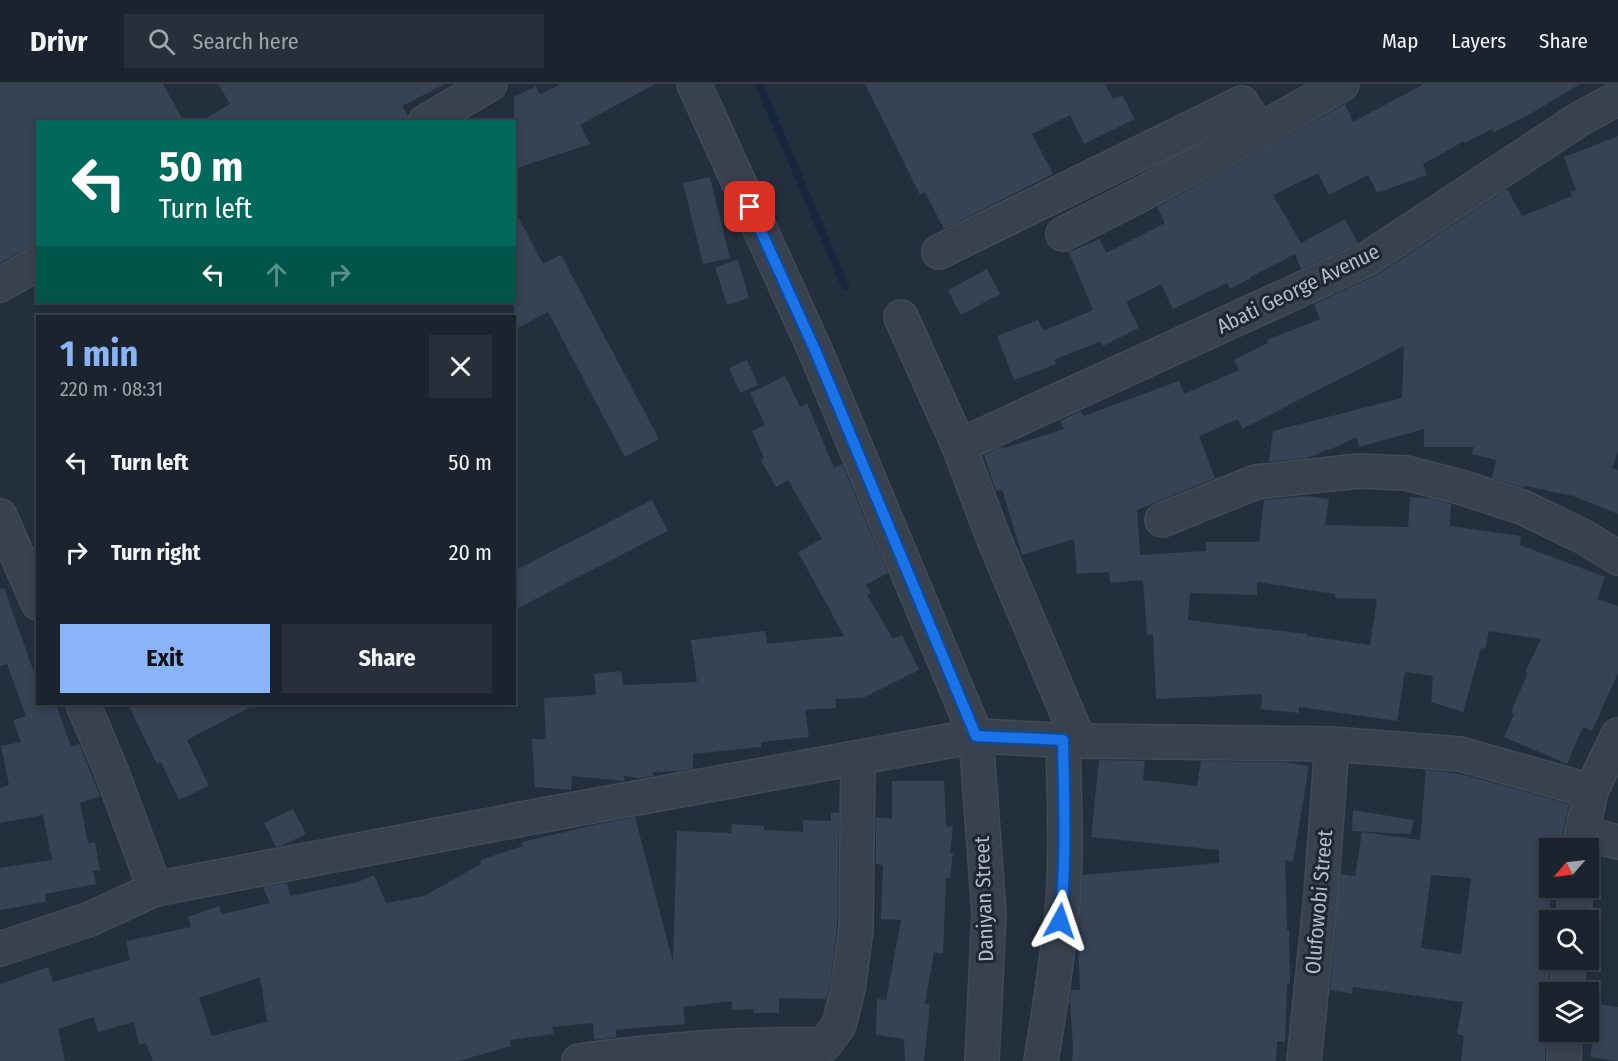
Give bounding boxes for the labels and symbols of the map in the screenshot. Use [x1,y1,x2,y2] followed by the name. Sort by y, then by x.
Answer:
[724,181,775,232] pin
[1212,238,1384,340] street label: Abati George Avenue
[1300,829,1338,975] street label: Olufowobi Street
[969,836,999,962] street label: Daniyan Street
[1539,838,1599,898] north arrow
[1028,889,1092,953] position arrow

